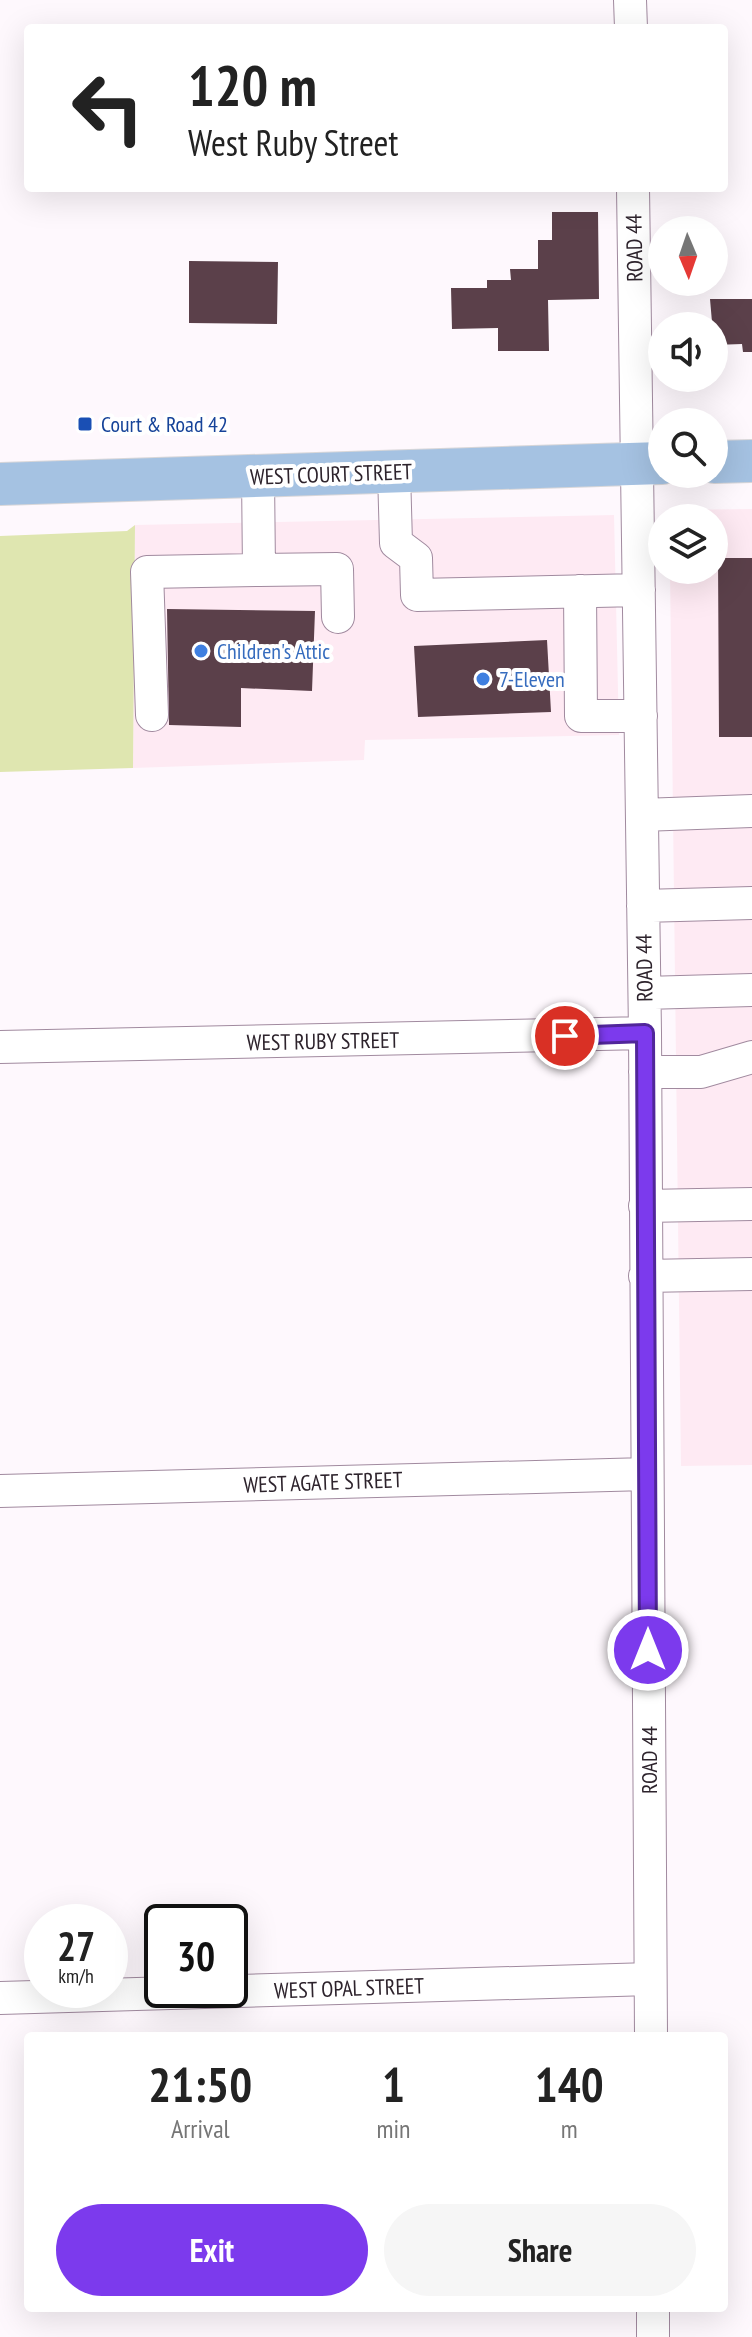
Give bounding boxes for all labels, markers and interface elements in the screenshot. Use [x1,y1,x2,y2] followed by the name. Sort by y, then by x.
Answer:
[188,49,317,121] text: 120 m
[56,56,160,160] icon: left
[188,119,398,166] text: West Ruby Street
[619,214,649,282] street label: ROAD 44
[648,216,728,296] north arrow
[648,216,728,584] map controls
[648,312,728,392] button: sound
[648,408,728,488] button: search
[101,410,228,438] place label: Court & Road 42
[76,415,94,433] marker: Court & Road 42
[249,457,413,491] street label: WEST COURT STREET
[648,504,728,584] button: layers
[217,637,330,665] place label: Children's Attic
[192,642,210,660] marker: Children's Attic
[499,665,565,693] place label: 7-Eleven
[474,670,492,688] marker: 7-Eleven
[629,934,659,1002] street label: ROAD 44
[531,1002,599,1070] pin
[543,1014,587,1058] icon: arrive
[246,1026,400,1056] street label: WEST RUBY STREET
[243,1465,403,1499] street label: WEST AGATE STREET
[606,1608,690,1692] position arrow
[635,1726,663,1794] street label: ROAD 44
[144,1904,248,2008] speed limit sign: 30
[57,1920,95,1972] text: 27
[58,1963,94,1989] text: km/h
[273,1971,425,2005] street label: WEST OPAL STREET
[148,2053,252,2115] text: 21:50
[382,2053,405,2115] text: 1
[535,2053,604,2115] text: 140
[171,2112,230,2145] text: Arrival
[376,2112,410,2145] text: min
[561,2112,578,2145] text: m
[56,2204,368,2296] button: Exit
[384,2204,696,2296] button: Share

